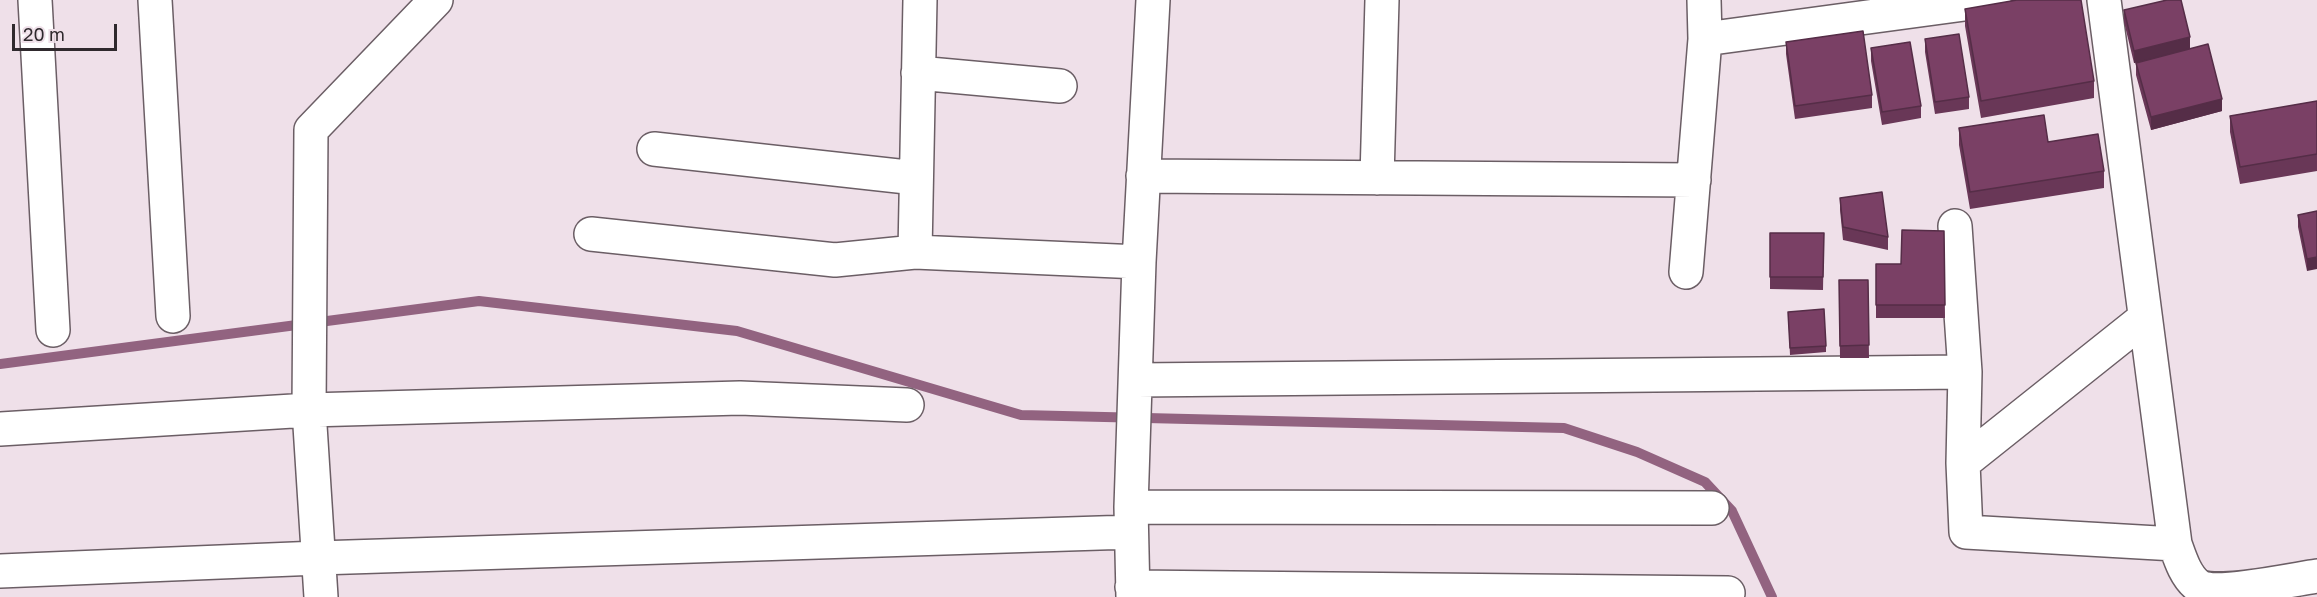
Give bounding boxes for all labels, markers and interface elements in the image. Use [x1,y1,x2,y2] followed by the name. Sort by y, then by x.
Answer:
[15,12,120,50] scale bar
[23,23,65,45] text: 20 m

